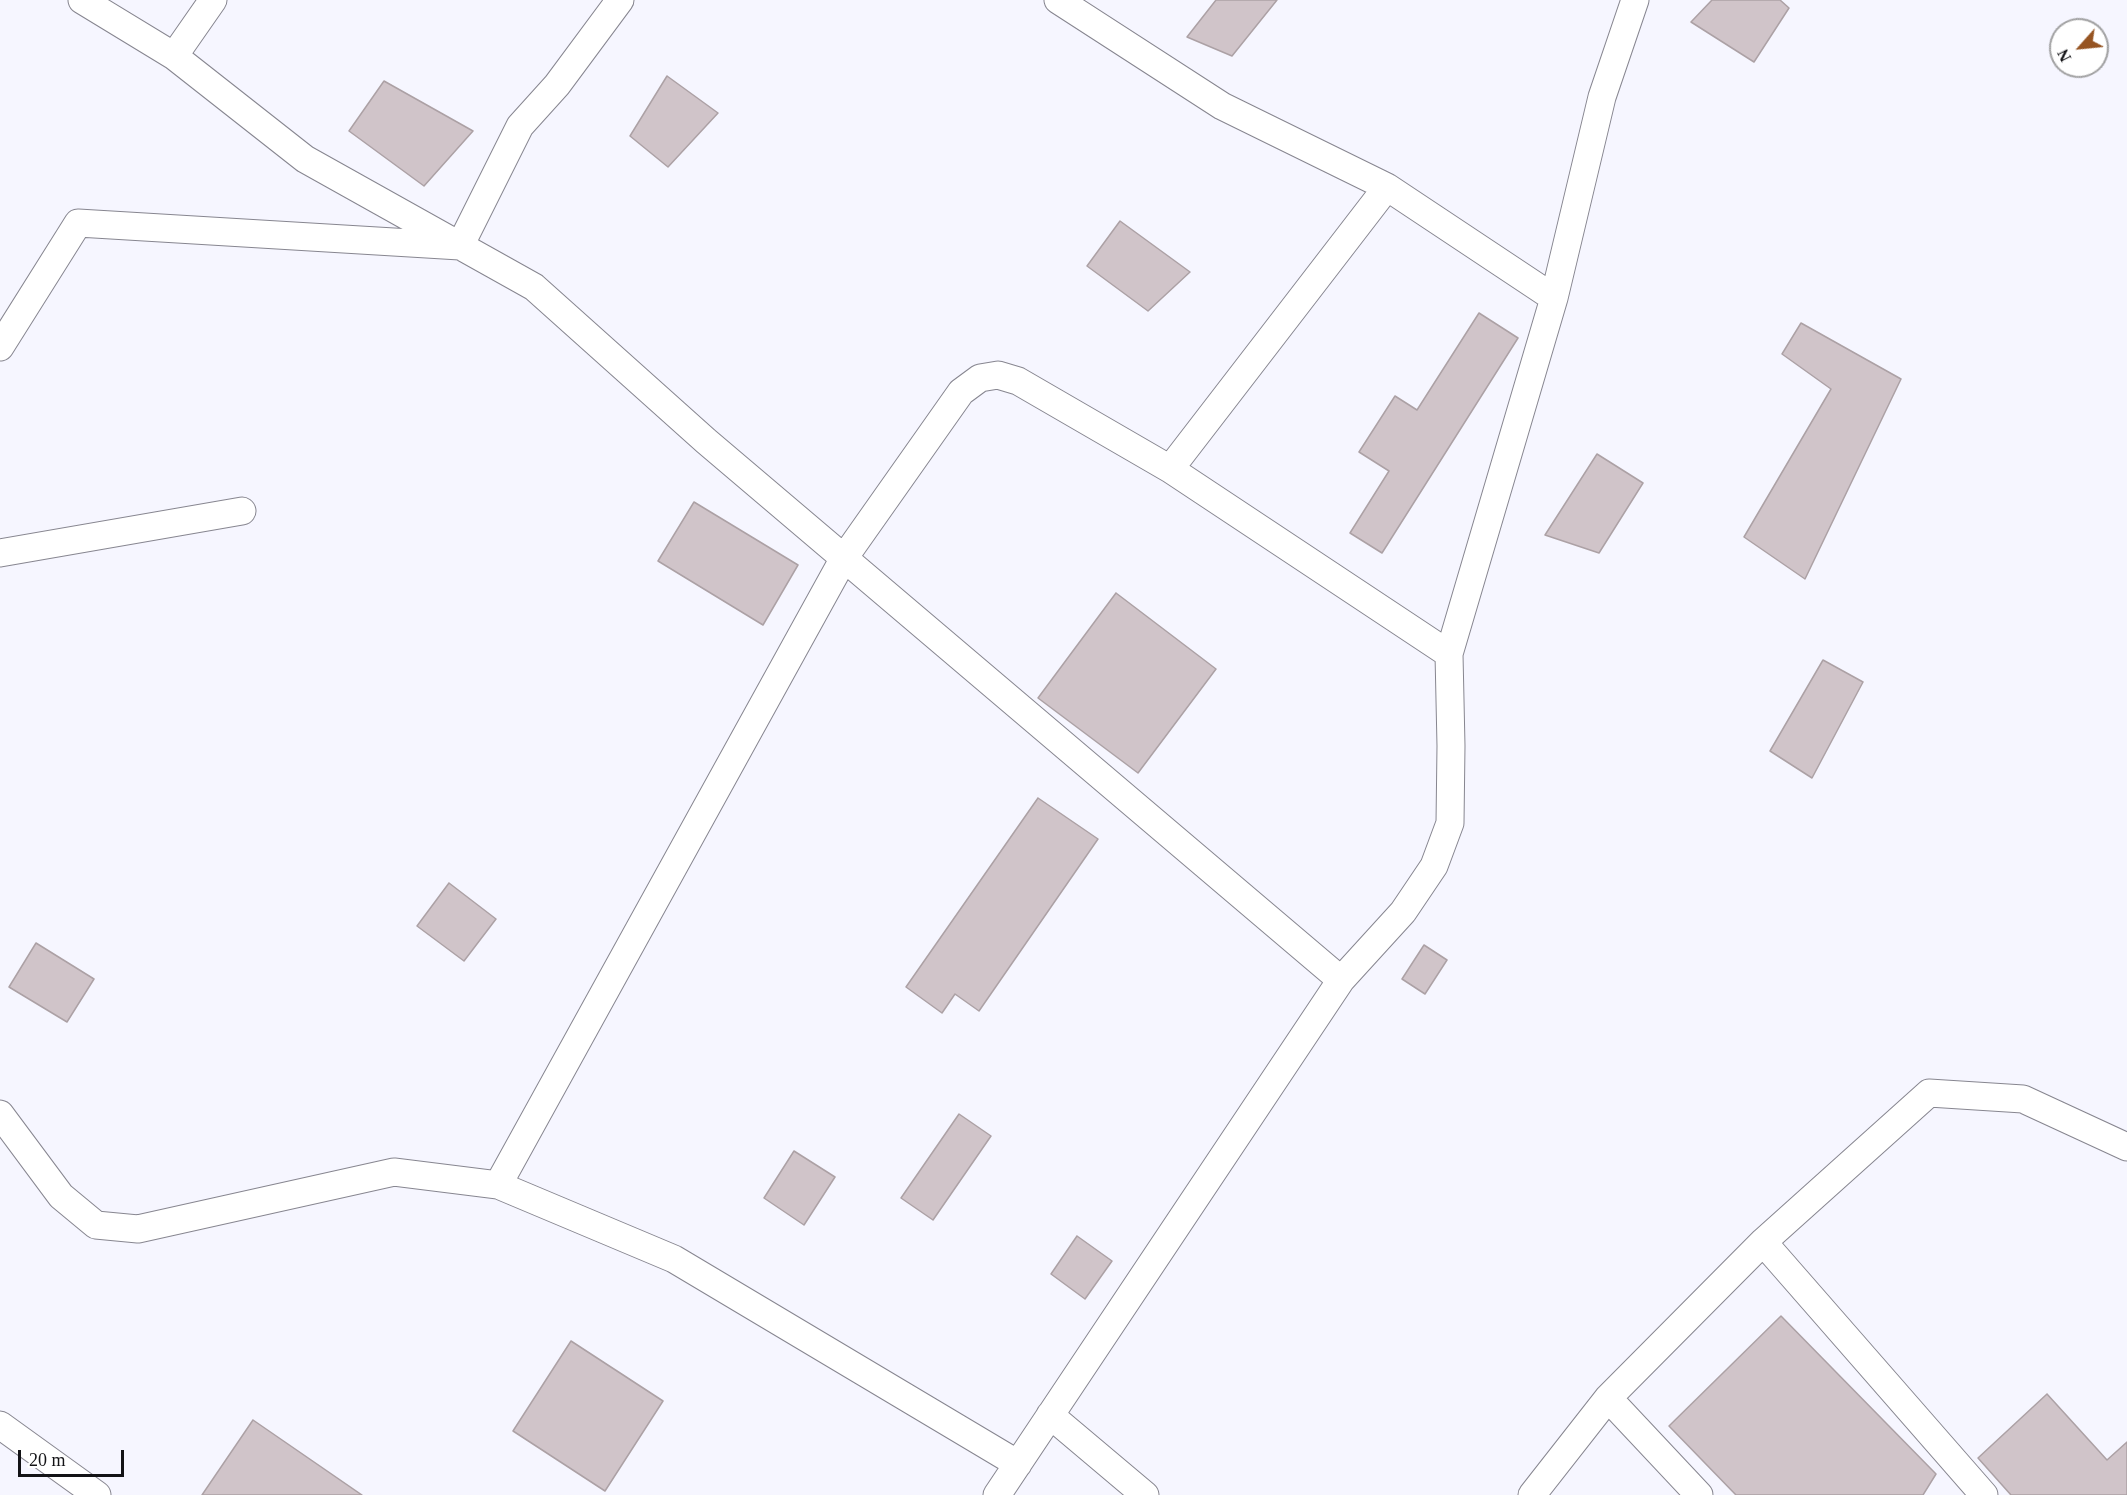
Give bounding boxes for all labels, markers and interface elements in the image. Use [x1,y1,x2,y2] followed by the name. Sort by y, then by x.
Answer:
[2049,18,2109,78] north arrow
[2054,46,2074,65] text: N
[21,1438,128,1476] scale bar
[29,1450,66,1470] text: 20 m

